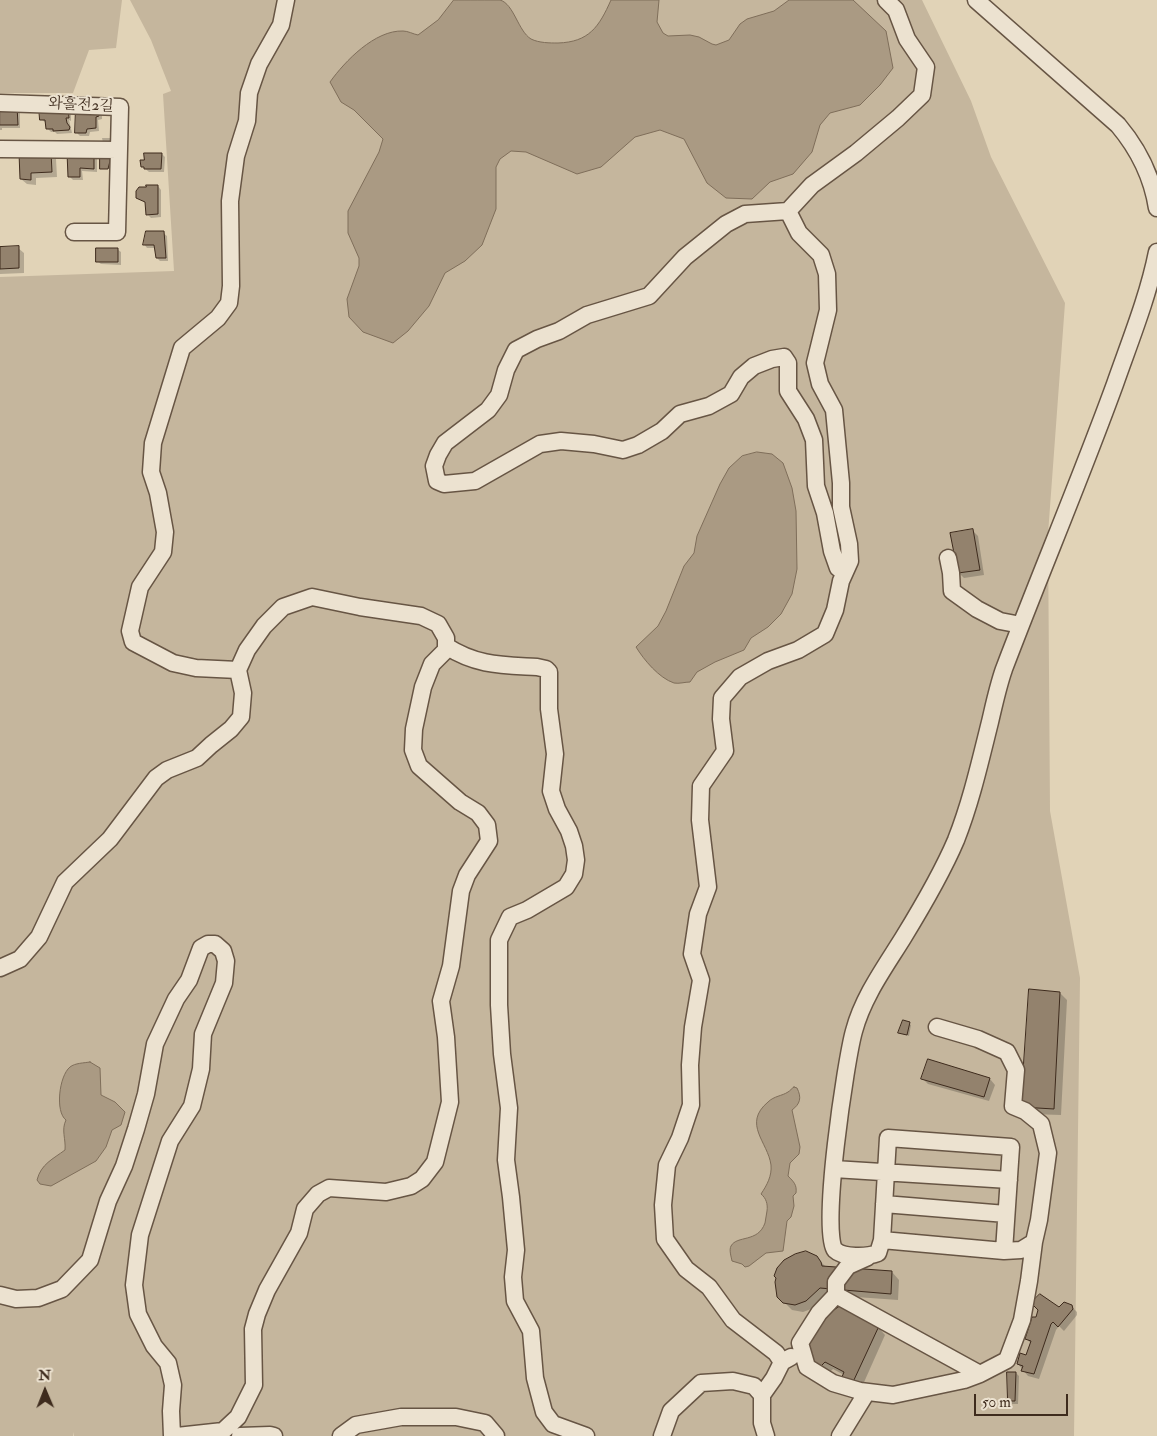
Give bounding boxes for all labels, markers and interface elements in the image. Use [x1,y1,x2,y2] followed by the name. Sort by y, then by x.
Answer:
[48,95,114,117] street label: 와흘전2길
[20,1366,70,1416] north arrow
[38,1367,51,1384] text: N
[977,1384,1071,1416] scale bar
[982,1393,1011,1412] text: 50 m

